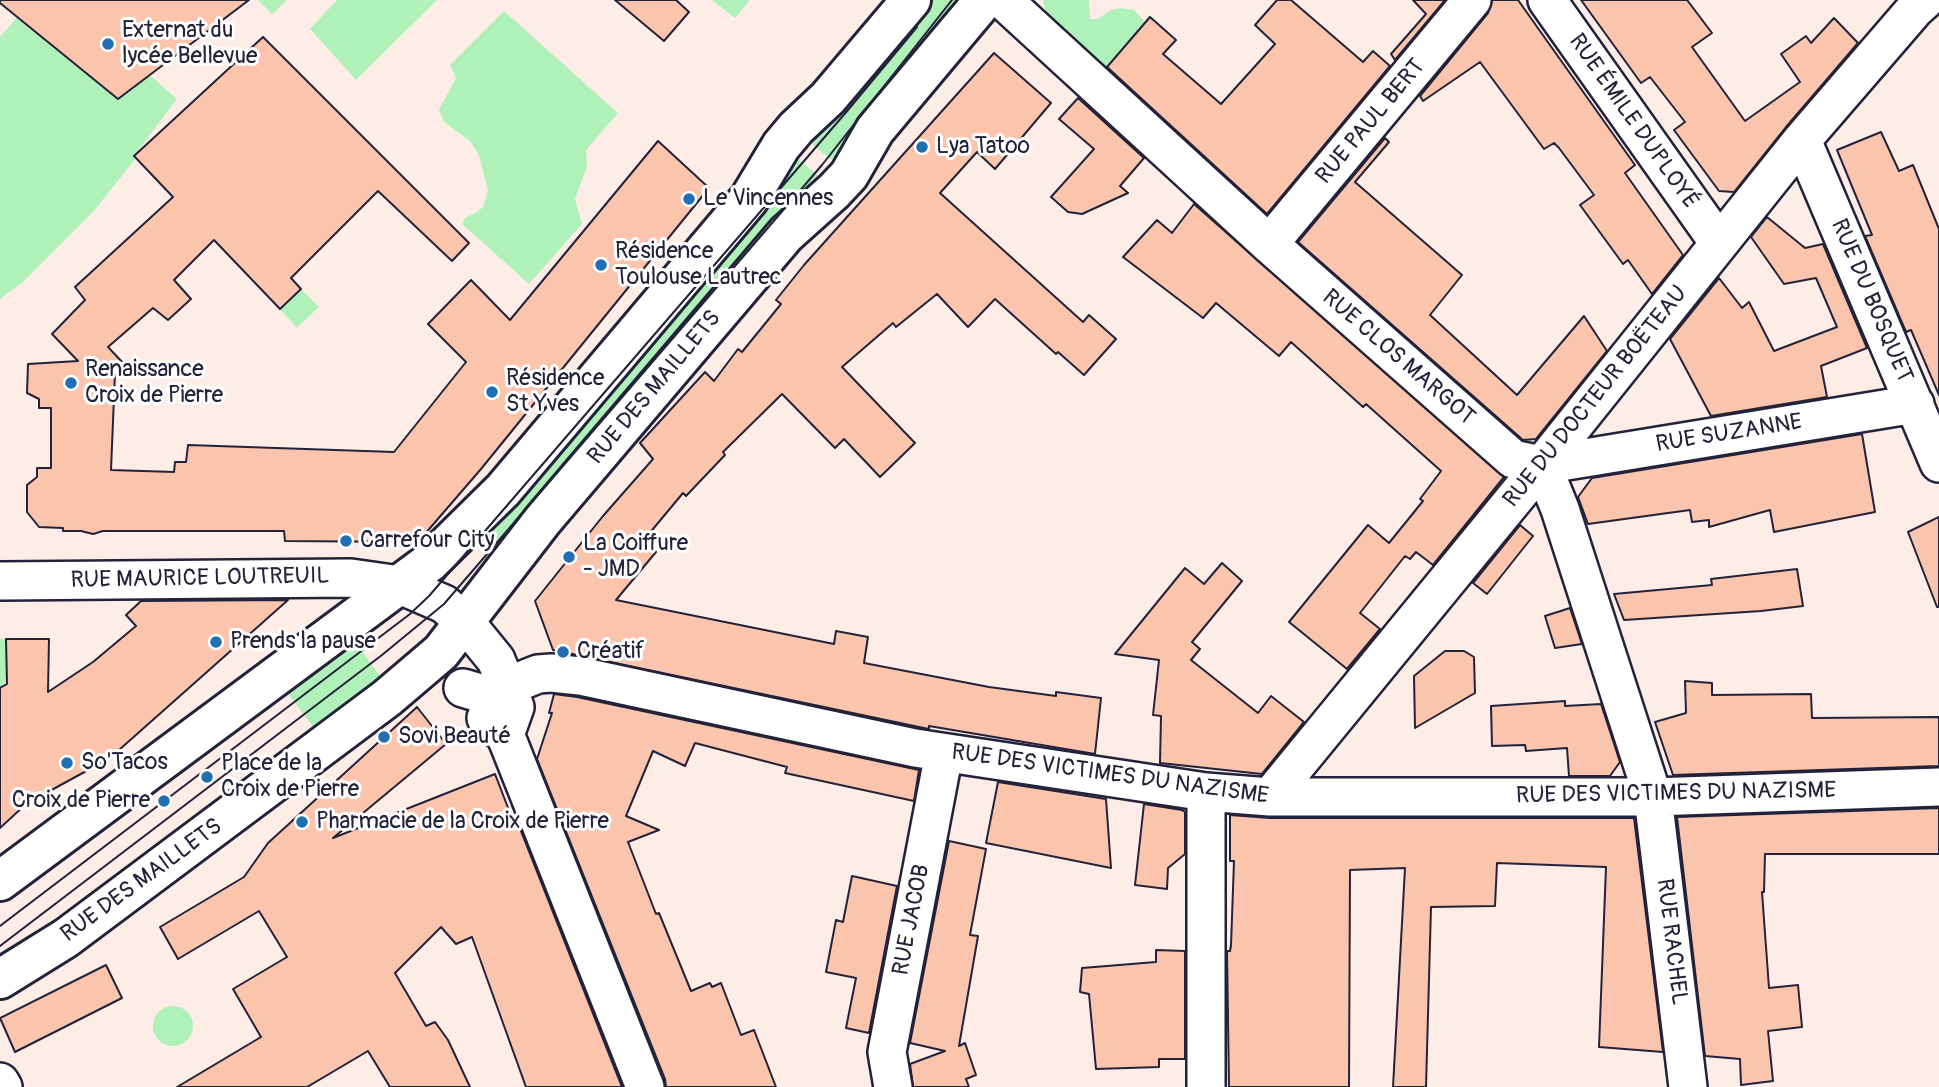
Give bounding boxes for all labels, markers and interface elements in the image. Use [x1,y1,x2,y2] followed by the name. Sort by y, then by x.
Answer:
[122,17,257,71] place label: Externat du lycée Bellevue
[1562,29,1704,215] street label: RUE ÉMILE DUPLOYÉ
[100,36,116,52] marker: Externat du lycée Bellevue
[1311,54,1431,190] street label: RUE PAUL BERT
[936,133,1030,161] place label: Lya Tatoo
[914,139,930,155] marker: Lya Tatoo
[703,185,833,213] place label: Le Vincennes
[681,191,697,207] marker: Le Vincennes
[1824,215,1918,387] street label: RUE DU BOSQUET
[615,238,781,292] place label: Résidence Toulouse Lautrec
[593,257,609,273] marker: Résidence Toulouse Lautrec
[1498,281,1694,513] street label: RUE DU DOCTEUR BOËTEAU
[1316,284,1480,432] street label: RUE CLOS MARGOT
[583,305,727,471] street label: RUE DES MAILLETS
[85,356,223,410] place label: Renaissance Croix de Pierre
[506,365,604,419] place label: Résidence St Yves
[63,375,79,391] marker: Renaissance Croix de Pierre
[484,384,500,400] marker: Résidence St Yves
[1654,409,1804,459] street label: RUE SUZANNE
[360,527,495,555] place label: Carrefour City
[583,530,688,584] place label: La Coiffure - JMD
[338,533,354,549] marker: Carrefour City
[561,549,577,565] marker: La Coiffure - JMD
[70,563,330,595] street label: RUE MAURICE LOUTREUIL
[230,628,376,656] place label: Prends la pause
[208,634,224,650] marker: Prends la pause
[577,638,644,666] place label: Créatif
[555,644,571,660] marker: Créatif
[398,723,511,751] place label: Sovi Beauté
[376,729,392,745] marker: Sovi Beauté
[950,739,1270,811] street label: RUE DES VICTIMES DU NAZISME
[81,749,168,777] place label: So'Tacos
[221,750,359,804] place label: Place de la Croix de Pierre
[59,755,75,771] marker: So'Tacos
[199,769,215,785] marker: Place de la Croix de Pierre
[1516,777,1836,811] street label: RUE DES VICTIMES DU NAZISME
[12,787,150,815] place label: Croix de Pierre
[156,793,172,809] marker: Croix de Pierre
[316,808,609,836] place label: Pharmacie de la Croix de Pierre
[56,813,228,949] street label: RUE DES MAILLETS
[294,814,310,830] marker: Pharmacie de la Croix de Pierre
[888,862,936,978] street label: RUE JACOB
[1650,877,1692,1007] street label: RUE RACHEL

